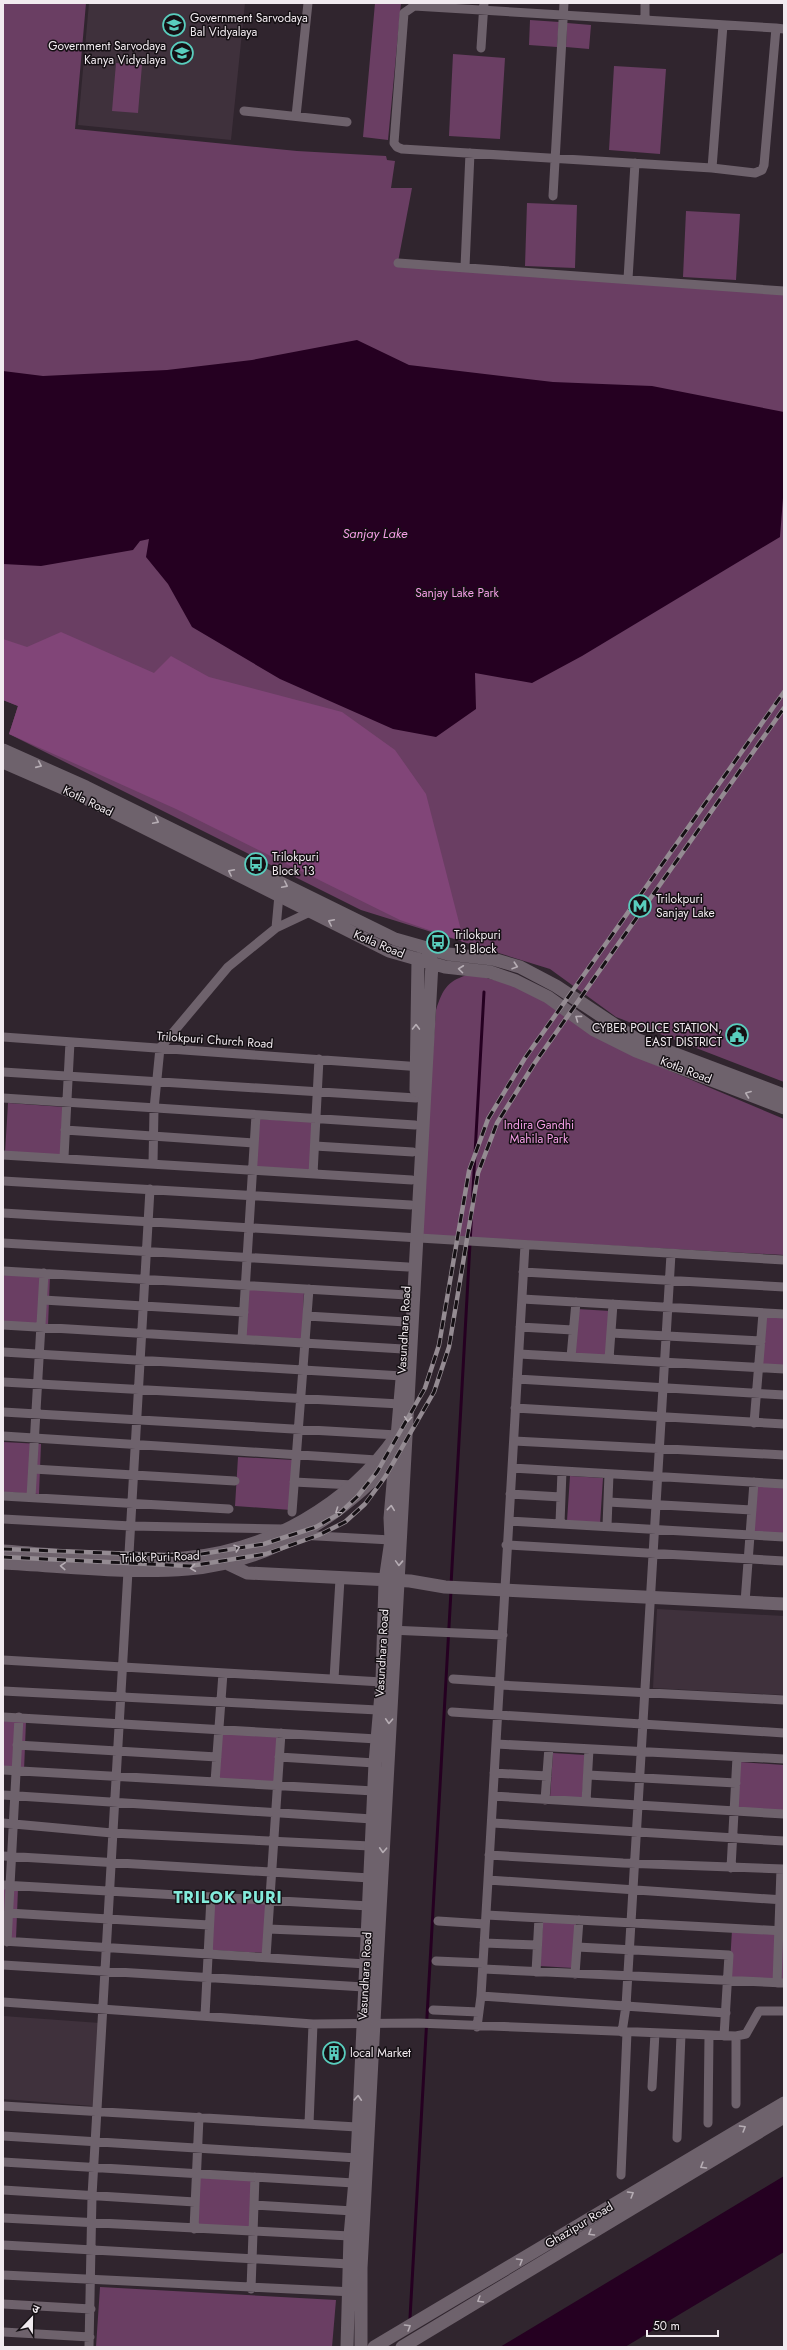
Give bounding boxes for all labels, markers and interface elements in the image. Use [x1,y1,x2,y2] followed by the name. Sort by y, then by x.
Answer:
[190,9,308,41] place label: Government Sarvodaya Bal Vidyalaya
[161,12,187,38] school or university icon: Government Sarvodaya Bal Vidyalaya
[48,37,166,69] place label: Government Sarvodaya Kanya Vidyalaya
[169,40,195,66] school or university icon: Government Sarvodaya Kanya Vidyalaya
[342,524,408,543] water label: Sanjay Lake
[415,584,500,602] park label: Sanjay Lake Park
[34,760,42,768] one-way arrow
[60,781,116,821] street label: Kotla Road
[152,817,159,824] one-way arrow
[272,848,319,880] place label: Trilokpuri Block 13
[243,851,269,877] bus stop icon: Trilokpuri Block 13
[228,869,236,877] one-way arrow
[281,881,288,888] one-way arrow
[656,890,715,922] place label: Trilokpuri Sanjay Lake
[627,893,653,919] metro station icon: Trilokpuri Sanjay Lake
[328,920,335,927] one-way arrow
[351,925,407,963] street label: Kotla Road
[454,926,501,958] place label: Trilokpuri 13 Block
[425,929,451,955] bus stop icon: Trilokpuri 13 Block
[511,961,518,970] one-way arrow
[458,965,464,974] one-way arrow
[576,1016,583,1023] one-way arrow
[592,1019,722,1051] place label: CYBER POLICE STATION, EAST DISTRICT
[724,1022,750,1048] public building icon: CYBER POLICE STATION, EAST DISTRICT
[412,1024,420,1030] one-way arrow
[156,1027,274,1053] street label: Trilokpuri Church Road
[658,1052,714,1088] street label: Kotla Road
[744,1091,751,1099] one-way arrow
[504,1116,574,1148] park label: Indira Gandhi Mahila Park
[393,1285,415,1375] street label: Vasundhara Road
[403,1416,412,1422] one-way arrow
[387,1505,396,1511] one-way arrow
[335,1506,342,1514] one-way arrow
[233,1545,240,1553] one-way arrow
[120,1547,200,1567] street label: Trilok Puri Road
[395,1560,404,1566] one-way arrow
[60,1562,66,1571] one-way arrow
[189,1563,196,1572] one-way arrow
[371,1608,393,1698] street label: Vasundhara Road
[385,1718,394,1724] one-way arrow
[379,1847,387,1853] one-way arrow
[173,1886,283,1909] district label: TRILOK PURI
[354,1931,376,2021] street label: Vasundhara Road
[321,2040,347,2066] building icon: local Market
[350,2044,411,2062] place label: local Market
[354,2095,363,2101] one-way arrow
[739,2125,746,2132] one-way arrow
[700,2161,707,2169] one-way arrow
[627,2192,634,2199] one-way arrow
[541,2198,617,2252] street label: Ghazipur Road
[588,2228,595,2236] one-way arrow
[516,2258,523,2265] one-way arrow
[477,2295,484,2303] one-way arrow
[12,2298,52,2338] north arrow
[30,2300,42,2318] text: उ
[647,2312,718,2338] scale bar
[653,2317,680,2335] text: 50 m
[404,2325,411,2332] one-way arrow

